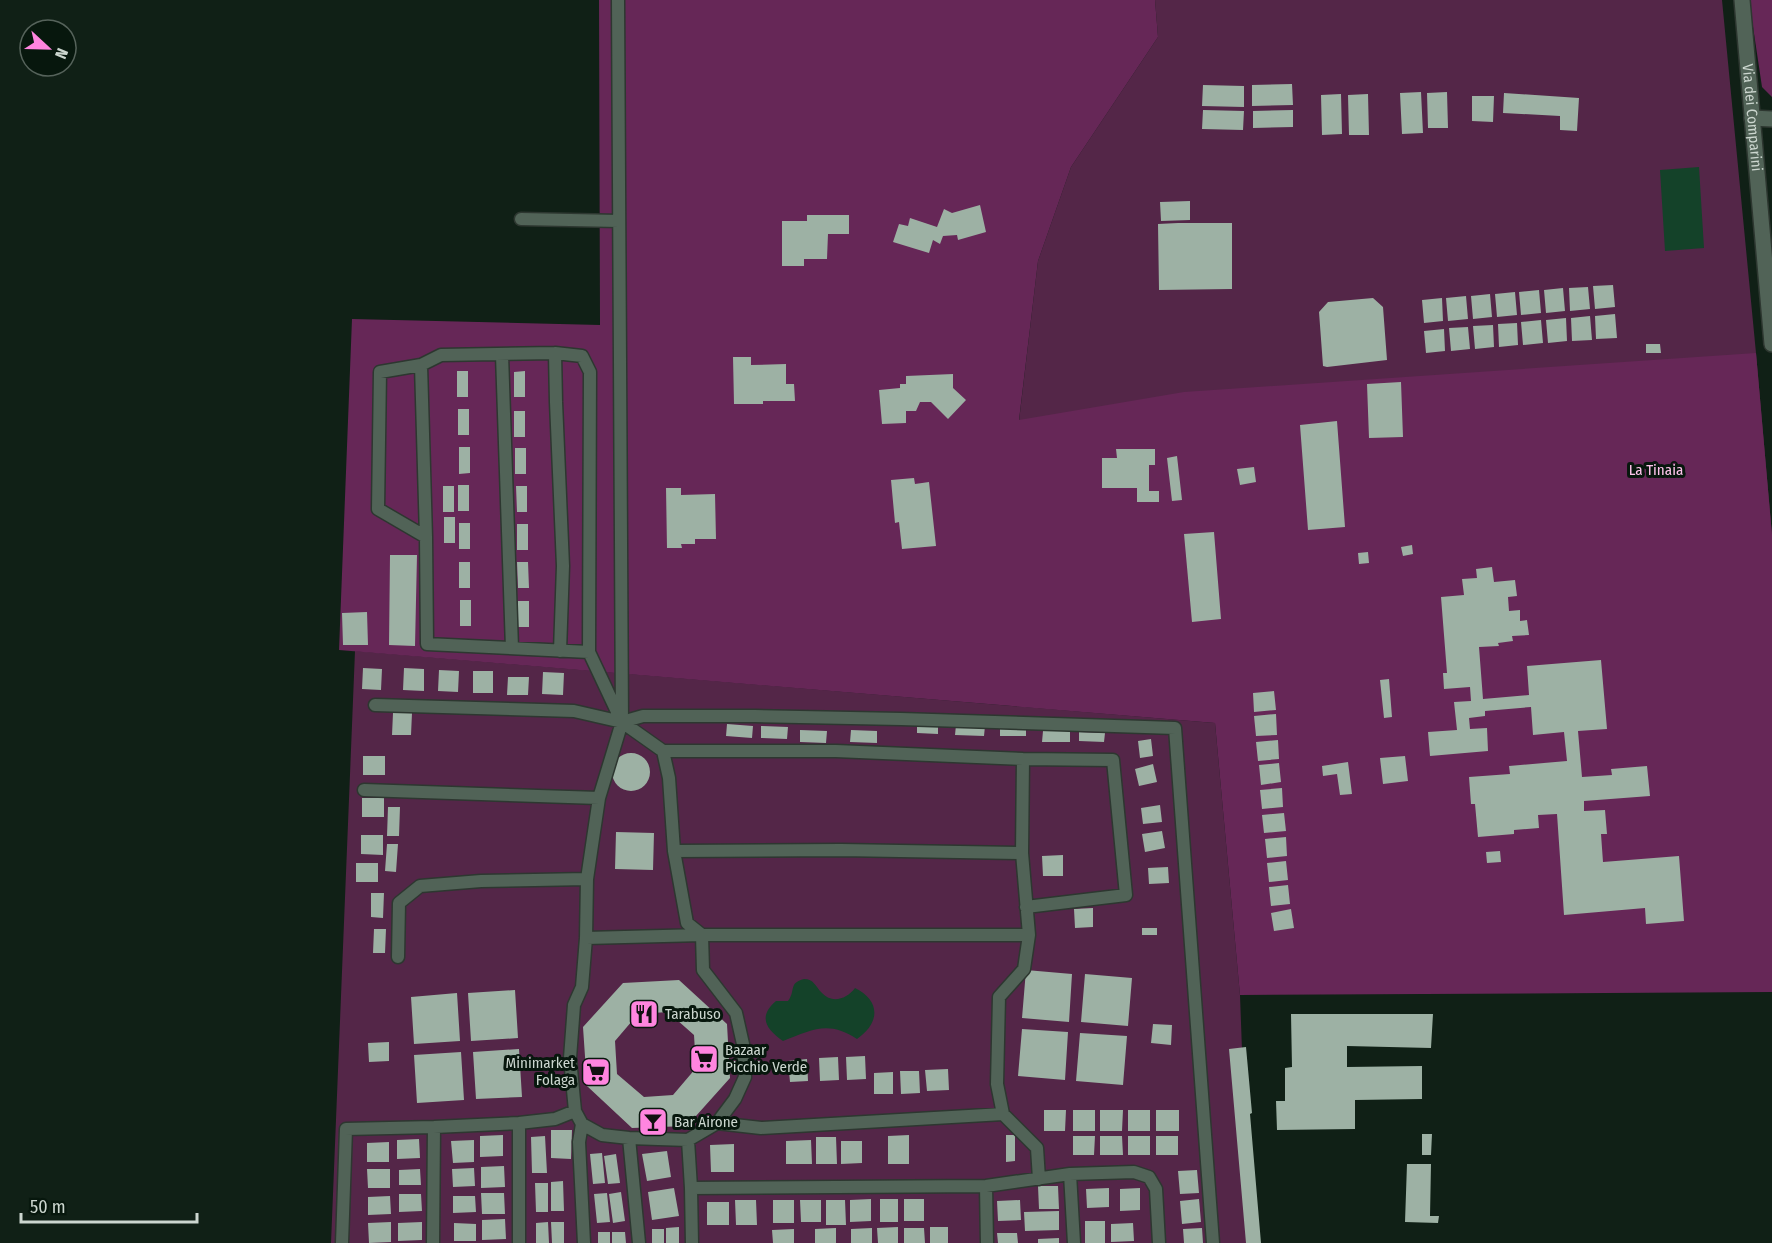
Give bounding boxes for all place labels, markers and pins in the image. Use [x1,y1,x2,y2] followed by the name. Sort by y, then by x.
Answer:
[628,998,660,1030] restaurant icon: Tarabuso
[665,1005,721,1023] place label: Tarabuso
[725,1041,807,1076] place label: Bazaar Picchio Verde
[688,1043,720,1075] supermarket icon: Bazaar Picchio Verde
[506,1054,575,1089] place label: Minimarket Folaga
[580,1056,612,1088] supermarket icon: Minimarket Folaga
[637,1106,669,1138] bar icon: Bar Airone
[674,1113,738,1131] place label: Bar Airone

